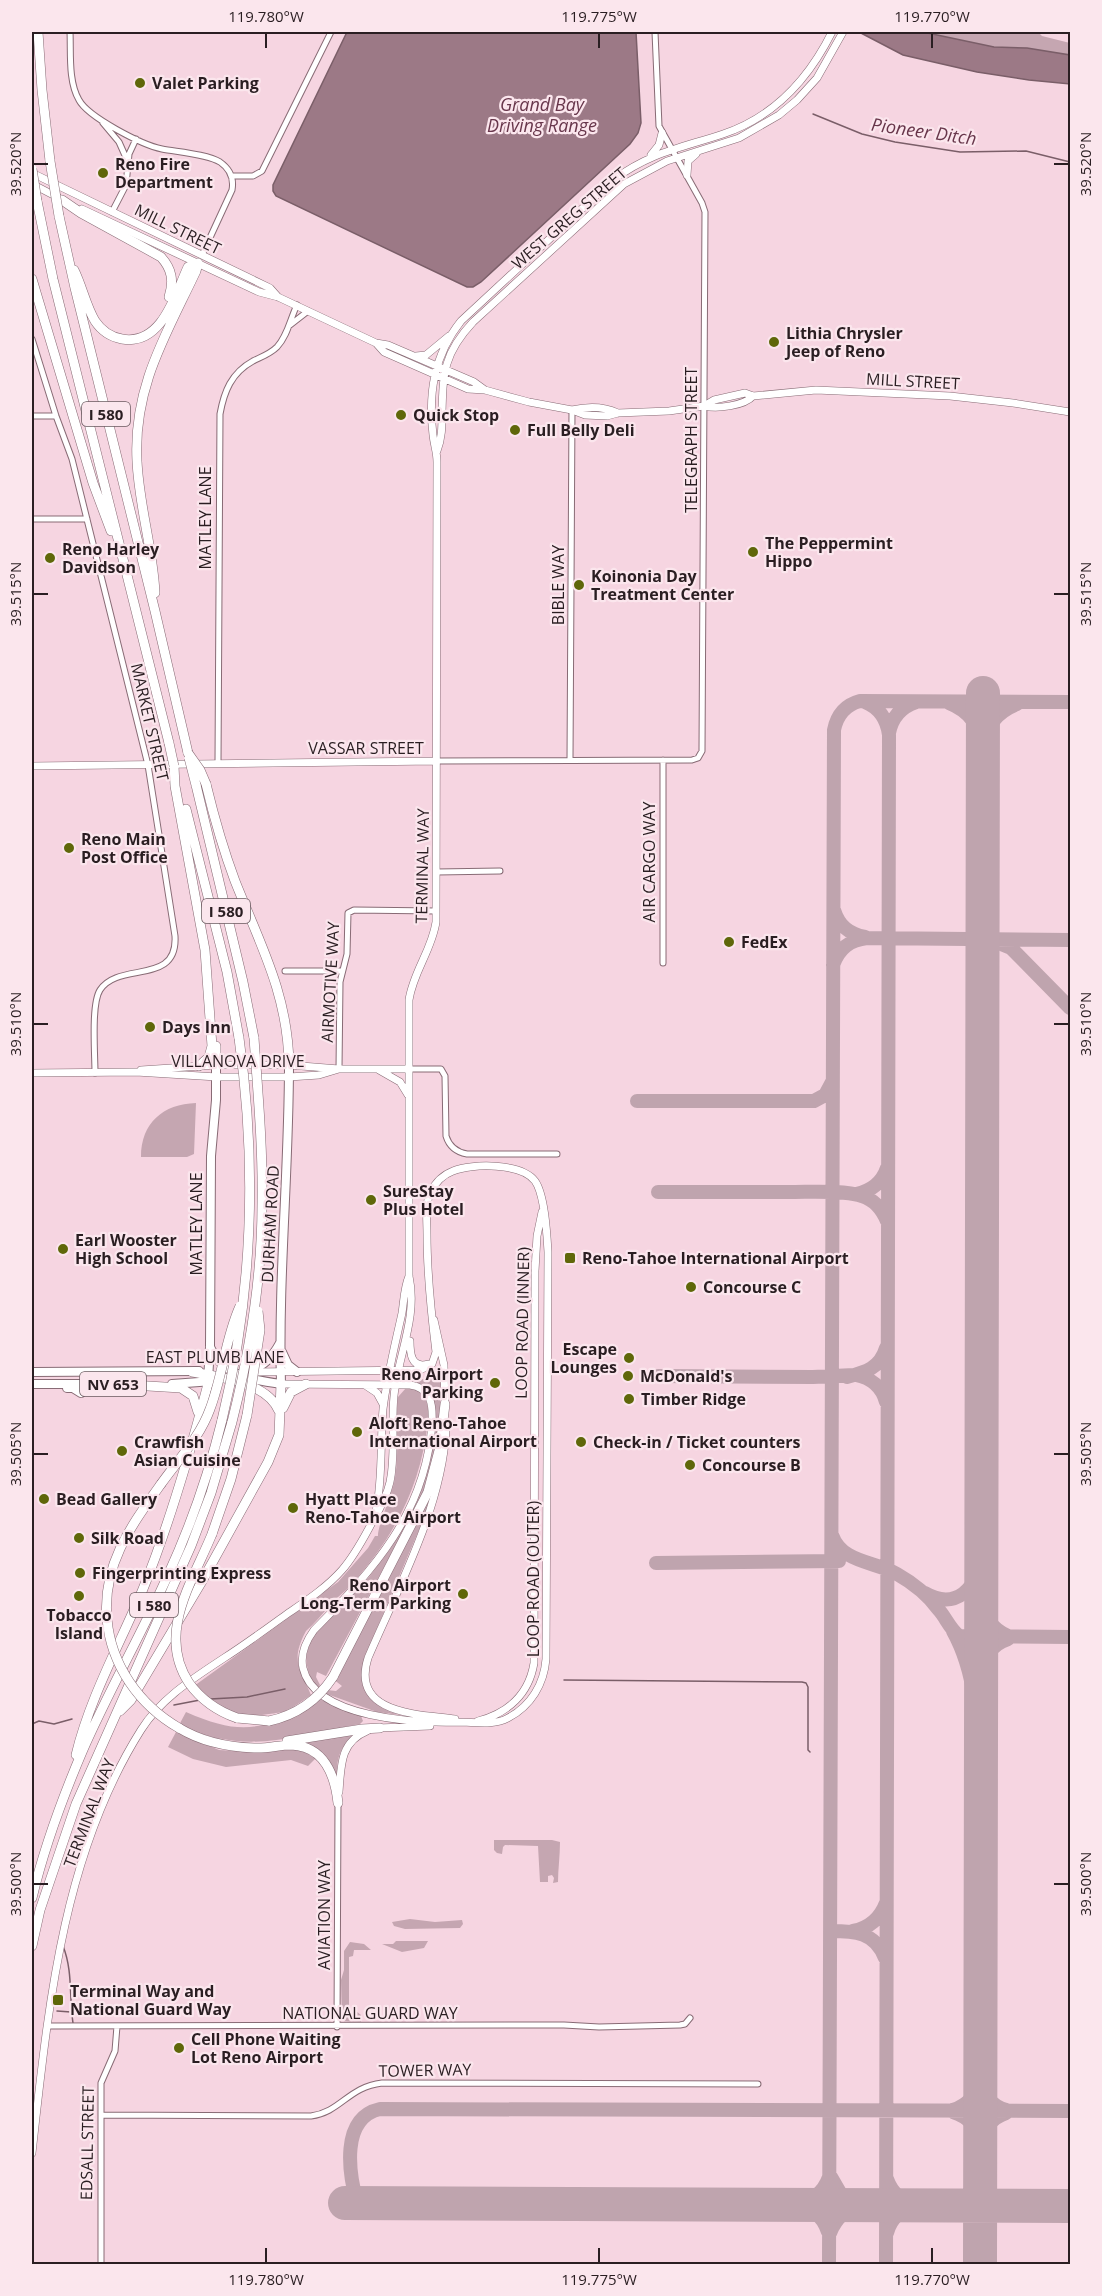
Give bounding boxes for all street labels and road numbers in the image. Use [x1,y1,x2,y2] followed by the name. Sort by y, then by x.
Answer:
[507,162,631,274] street label: WEST GREG STREET
[131,199,225,260] street label: MILL STREET
[680,367,702,513] street label: TELEGRAPH STREET
[866,368,961,394] street label: MILL STREET
[82,402,130,426] road number: I 580
[194,466,216,570] street label: MATLEY LANE
[547,545,569,625] street label: BIBLE WAY
[126,661,174,783] street label: MARKET STREET
[308,737,424,759] street label: VASSAR STREET
[638,802,660,922] street label: AIR CARGO WAY
[410,808,434,924] street label: TERMINAL WAY
[202,899,250,923] road number: I 580
[316,921,344,1043] street label: AIRMOTIVE WAY
[171,1050,305,1072] street label: VILLANOVA DRIVE
[256,1165,284,1283] street label: DURHAM ROAD
[185,1172,207,1276] street label: MATLEY LANE
[510,1247,534,1399] street label: LOOP ROAD (INNER)
[146,1346,284,1368] street label: EAST PLUMB LANE
[80,1372,146,1396] road number: NV 653
[522,1501,544,1657] street label: LOOP ROAD (OUTER)
[130,1593,178,1617] road number: I 580
[58,1755,120,1871] street label: TERMINAL WAY
[313,1860,335,1970] street label: AVIATION WAY
[282,2002,458,2024] street label: NATIONAL GUARD WAY
[378,2058,472,2082] street label: TOWER WAY
[75,2085,99,2200] street label: EDSALL STREET

